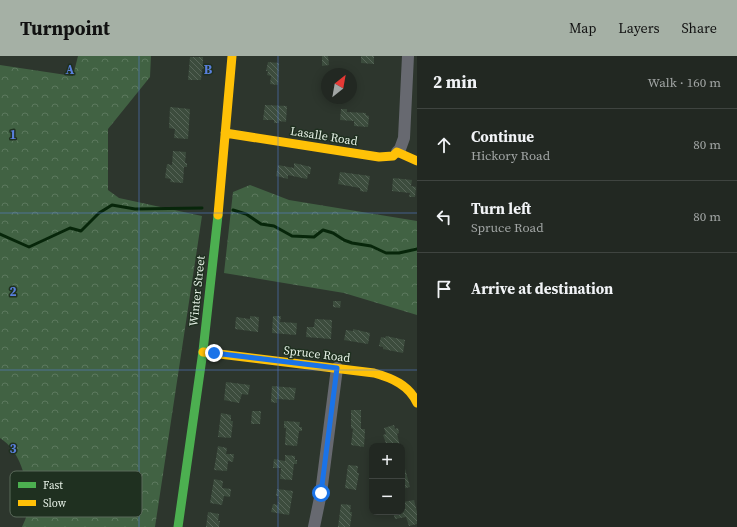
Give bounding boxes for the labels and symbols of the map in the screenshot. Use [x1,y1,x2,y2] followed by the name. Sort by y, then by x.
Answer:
[66,61,75,78] text: A
[204,61,213,78] text: B
[321,68,357,104] north arrow
[289,123,359,149] street label: Lasalle Road
[9,126,17,143] text: 1
[185,255,209,327] street label: Winter Street
[9,283,17,300] text: 2
[283,342,351,366] street label: Spruce Road
[205,344,223,362] route end
[9,440,17,457] text: 3
[10,471,142,517] legend
[43,478,63,493] text: Fast
[312,484,330,502] route start
[43,496,67,511] text: Slow

